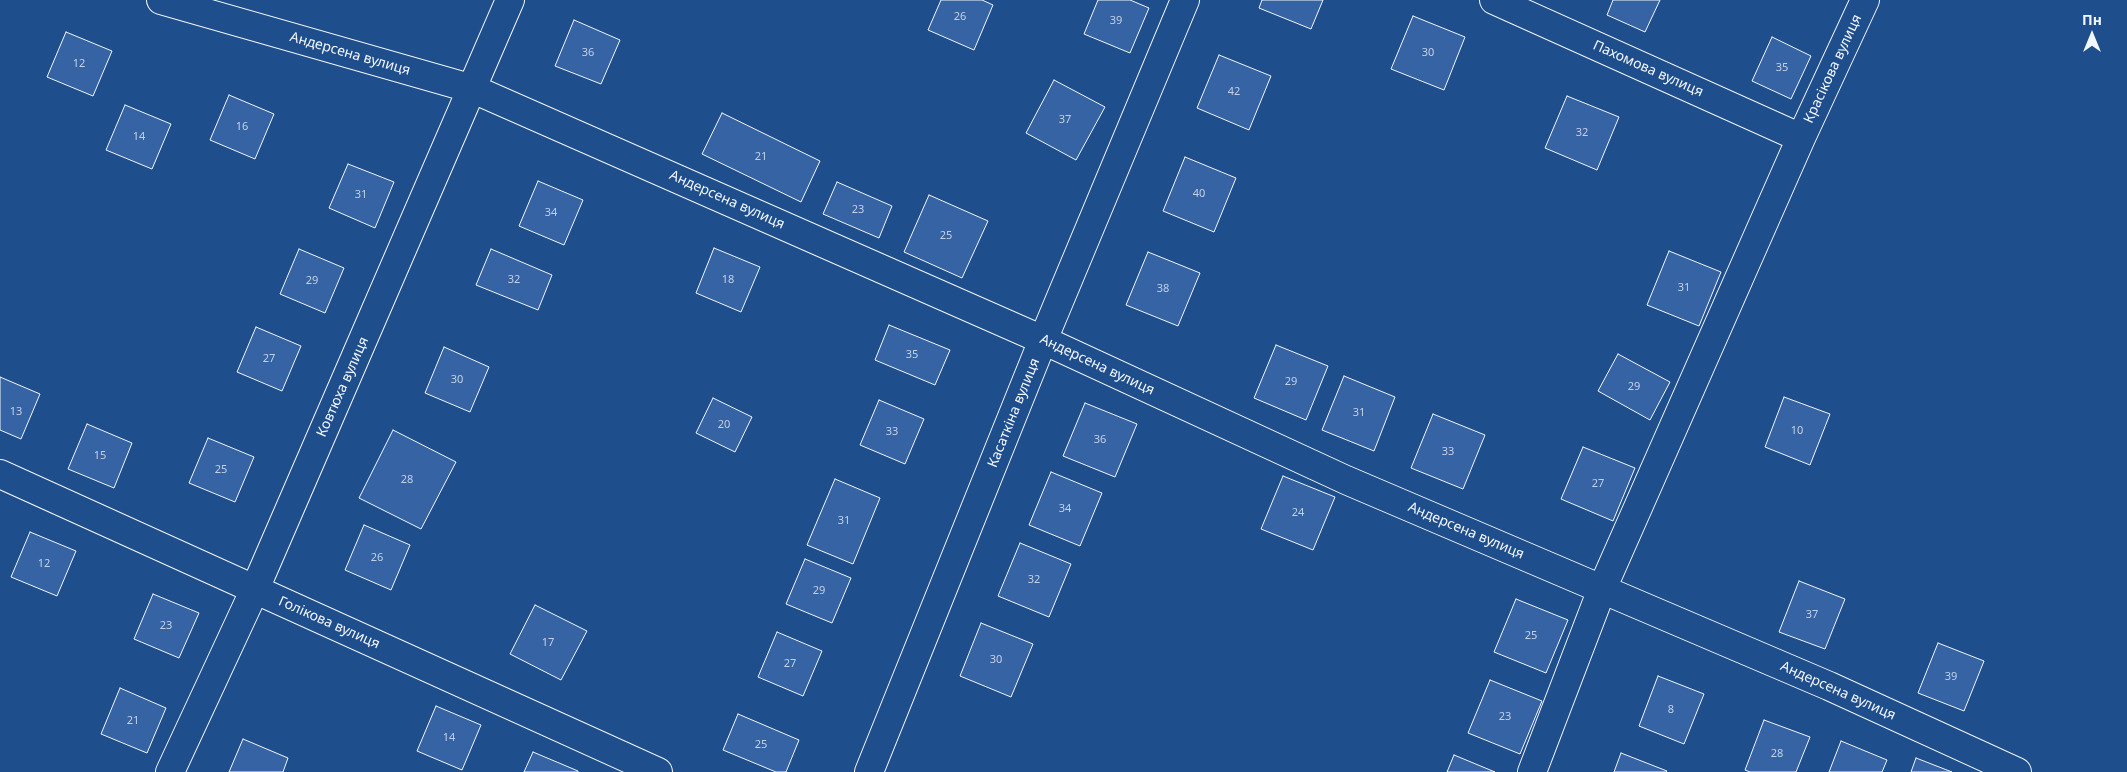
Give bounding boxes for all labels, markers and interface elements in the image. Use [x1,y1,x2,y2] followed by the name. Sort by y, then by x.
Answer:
[954,10,966,24] house number: 26
[2067,10,2117,60] north arrow
[2082,10,2102,29] text: Пн
[1800,12,1866,126] street label: Красікова вулиця
[1110,14,1122,28] house number: 39
[288,29,412,79] street label: Андерсена вулиця
[1590,37,1706,101] street label: Пахомова вулиця
[582,46,594,60] house number: 36
[1422,46,1434,60] house number: 30
[73,57,85,71] house number: 12
[1776,61,1788,75] house number: 35
[1228,85,1240,99] house number: 42
[1059,113,1071,127] house number: 37
[236,120,248,134] house number: 16
[1576,126,1588,140] house number: 32
[133,130,145,144] house number: 14
[755,150,767,164] house number: 21
[667,167,787,233] street label: Андерсена вулиця
[1193,187,1205,201] house number: 40
[355,188,367,202] house number: 31
[852,203,864,217] house number: 23
[545,206,557,220] house number: 34
[940,229,952,243] house number: 25
[508,273,520,287] house number: 32
[722,273,734,287] house number: 18
[306,274,318,288] house number: 29
[1678,281,1690,295] house number: 31
[1157,282,1169,296] house number: 38
[1037,331,1157,399] street label: Андерсена вулиця
[313,334,373,440] street label: Ковтюха вулиця
[906,348,918,362] house number: 35
[263,352,275,366] house number: 27
[984,356,1044,470] street label: Касаткіна вулиця
[451,373,463,387] house number: 30
[1285,375,1297,389] house number: 29
[1628,380,1640,394] house number: 29
[10,405,22,419] house number: 13
[1353,406,1365,420] house number: 31
[718,418,730,432] house number: 20
[1791,424,1803,438] house number: 10
[886,425,898,439] house number: 33
[1094,433,1106,447] house number: 36
[1442,445,1454,459] house number: 33
[94,449,106,463] house number: 15
[215,463,227,477] house number: 25
[401,473,413,487] house number: 28
[1592,477,1604,491] house number: 27
[1405,499,1527,563] street label: Андерсена вулиця
[1059,502,1071,516] house number: 34
[1292,506,1304,520] house number: 24
[838,514,850,528] house number: 31
[371,551,383,565] house number: 26
[38,557,50,571] house number: 12
[1028,573,1040,587] house number: 32
[813,584,825,598] house number: 29
[276,593,382,653] street label: Голікова вулиця
[1806,608,1818,622] house number: 37
[160,619,172,633] house number: 23
[1525,629,1537,643] house number: 25
[542,636,554,650] house number: 17
[990,653,1002,667] house number: 30
[784,657,796,671] house number: 27
[1778,658,1898,724] street label: Андерсена вулиця
[1945,670,1957,684] house number: 39
[1668,703,1674,717] house number: 8
[1499,710,1511,724] house number: 23
[127,714,139,728] house number: 21
[443,731,455,745] house number: 14
[755,738,767,752] house number: 25
[1771,747,1783,761] house number: 28

